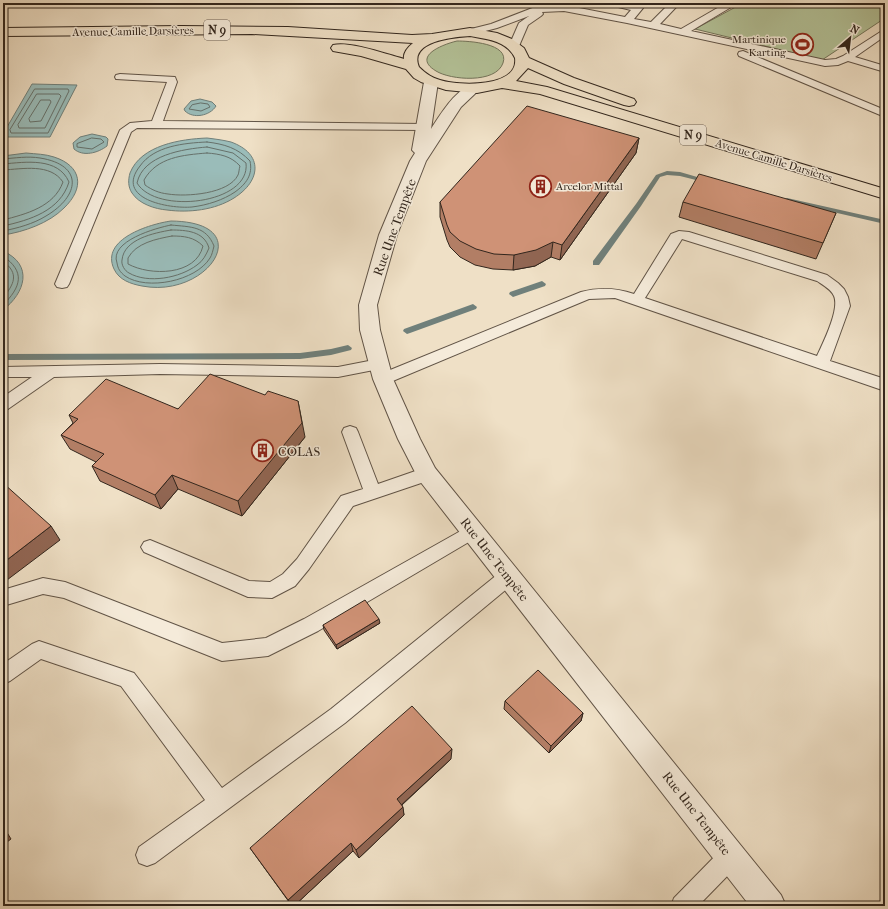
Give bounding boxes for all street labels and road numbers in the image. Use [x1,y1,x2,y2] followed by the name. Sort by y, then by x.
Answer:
[204,20,230,40] road number: N 9
[71,24,194,39] street label: Avenue Camille Darsières
[680,125,706,145] road number: N 9
[713,136,834,184] street label: Avenue Camille Darsières
[370,176,419,278] street label: Rue Une Tempête
[457,514,532,605] street label: Rue Une Tempête
[659,768,734,859] street label: Rue Une Tempête

